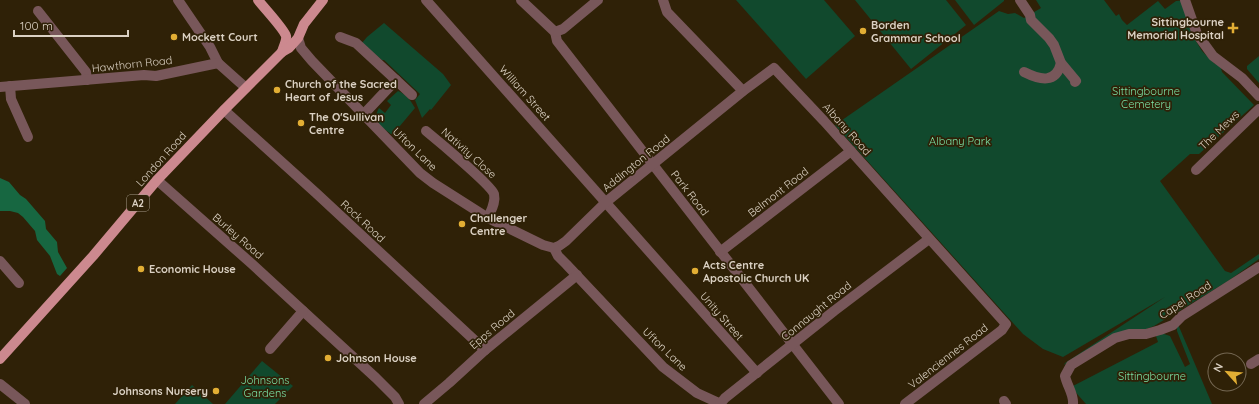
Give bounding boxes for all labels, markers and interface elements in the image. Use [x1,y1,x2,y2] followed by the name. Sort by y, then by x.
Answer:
[14,12,128,38] scale bar
[1127,15,1224,42] place label: Sittingbourne Memorial Hospital
[20,18,53,33] text: 100 m
[871,18,961,45] place label: Borden Grammar School
[1227,22,1239,34] marker: Sittingbourne Memorial Hospital
[858,26,868,36] marker: Borden Grammar School
[182,30,258,44] place label: Mockett Court
[169,32,179,42] marker: Mockett Court
[91,53,173,75] street label: Hawthorn Road
[496,62,554,124] street label: William Street
[285,77,397,104] place label: Church of the Sacred Heart of Jesus
[1112,84,1180,111] park label: Sittingbourne Cemetery
[272,85,282,95] marker: Church of the Sacred Heart of Jesus
[820,100,874,158] street label: Albany Road
[1196,107,1242,153] street label: The Mews
[309,110,384,137] place label: The O'Sullivan Centre
[296,118,306,128] marker: The O'Sullivan Centre
[390,124,440,174] street label: Ufton Lane
[438,125,500,181] street label: Nativity Close
[133,129,189,189] street label: London Road
[599,131,673,195] street label: Addington Road
[929,134,991,148] park label: Albany Park
[745,164,811,220] street label: Belmont Road
[668,168,712,218] street label: Park Road
[127,195,149,211] road number: A2
[338,197,388,245] street label: Rock Road
[210,210,266,262] street label: Burley Road
[470,211,527,238] place label: Challenger Centre
[457,219,467,229] marker: Challenger Centre
[703,258,809,285] place label: Acts Centre Apostolic Church UK
[149,262,236,276] place label: Economic House
[136,264,146,274] marker: Economic House
[690,266,700,276] marker: Acts Centre Apostolic Church UK
[778,278,854,344] street label: Connaught Road
[1156,278,1214,322] street label: Capel Road
[697,289,747,343] street label: Unity Street
[466,306,518,352] street label: Epps Road
[905,320,991,392] street label: Valenciennes Road
[640,324,690,374] street label: Ufton Lane
[336,351,417,365] place label: Johnson House
[1207,352,1247,392] north arrow
[323,353,333,363] marker: Johnson House
[1210,361,1226,374] text: N
[1118,369,1186,383] park label: Sittingbourne
[241,373,289,400] park label: Johnsons Gardens
[113,384,208,398] place label: Johnsons Nursery
[211,386,221,396] marker: Johnsons Nursery

